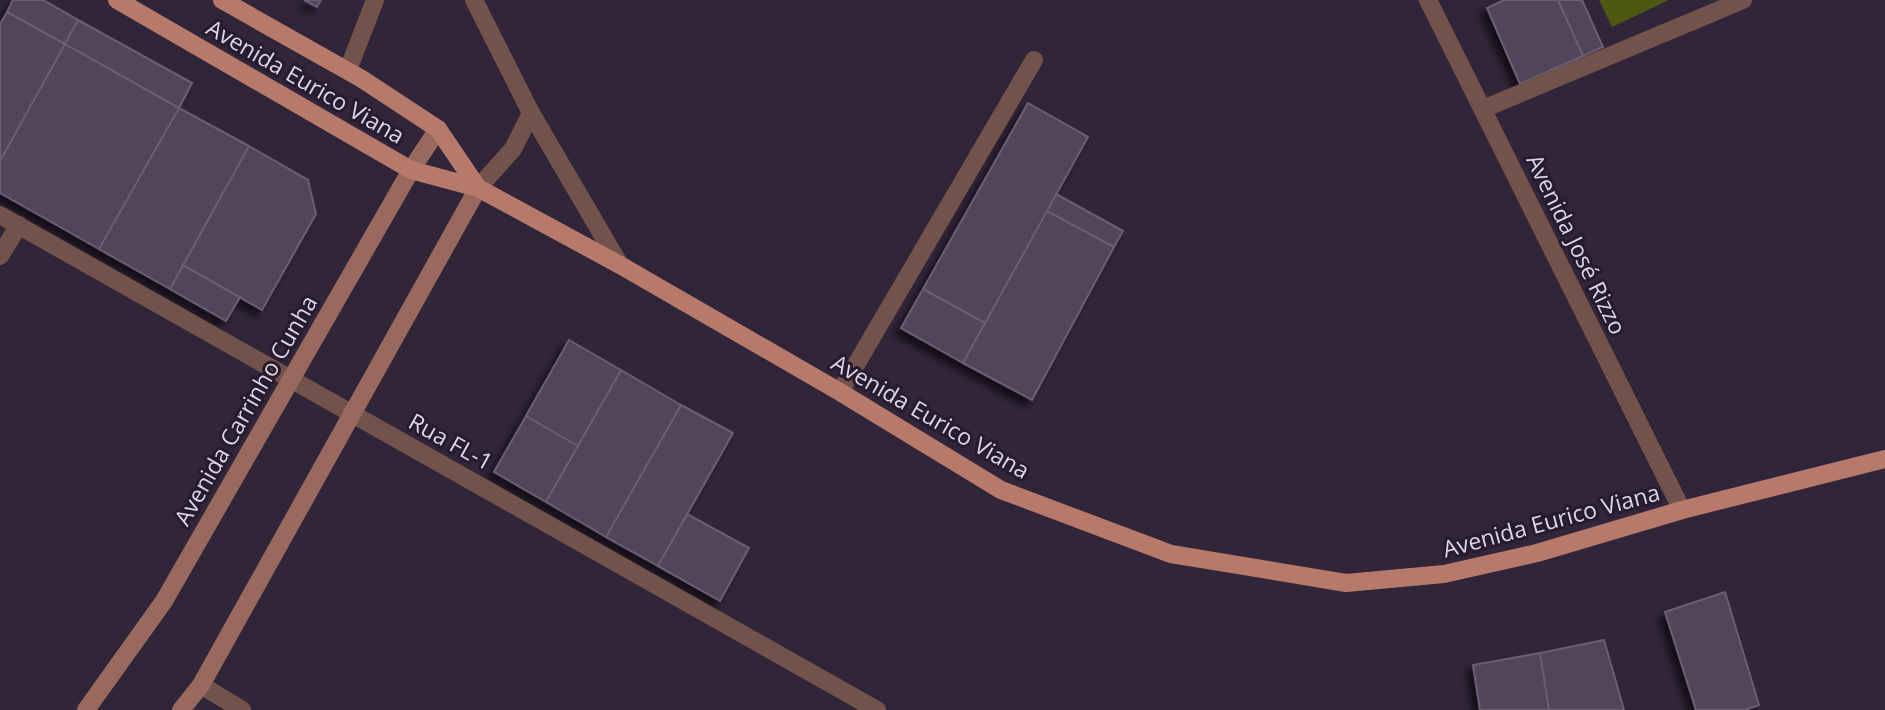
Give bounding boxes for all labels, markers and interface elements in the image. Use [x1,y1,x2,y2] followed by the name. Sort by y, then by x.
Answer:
[201,11,411,151] street label: Avenida Eurico Viana
[1519,148,1635,340] street label: Avenida José Rizzo
[166,289,324,531] street label: Avenida Carrinho Cunha
[826,346,1036,486] street label: Avenida Eurico Viana
[403,405,499,477] street label: Rua FL-1
[1439,476,1663,564] street label: Avenida Eurico Viana

